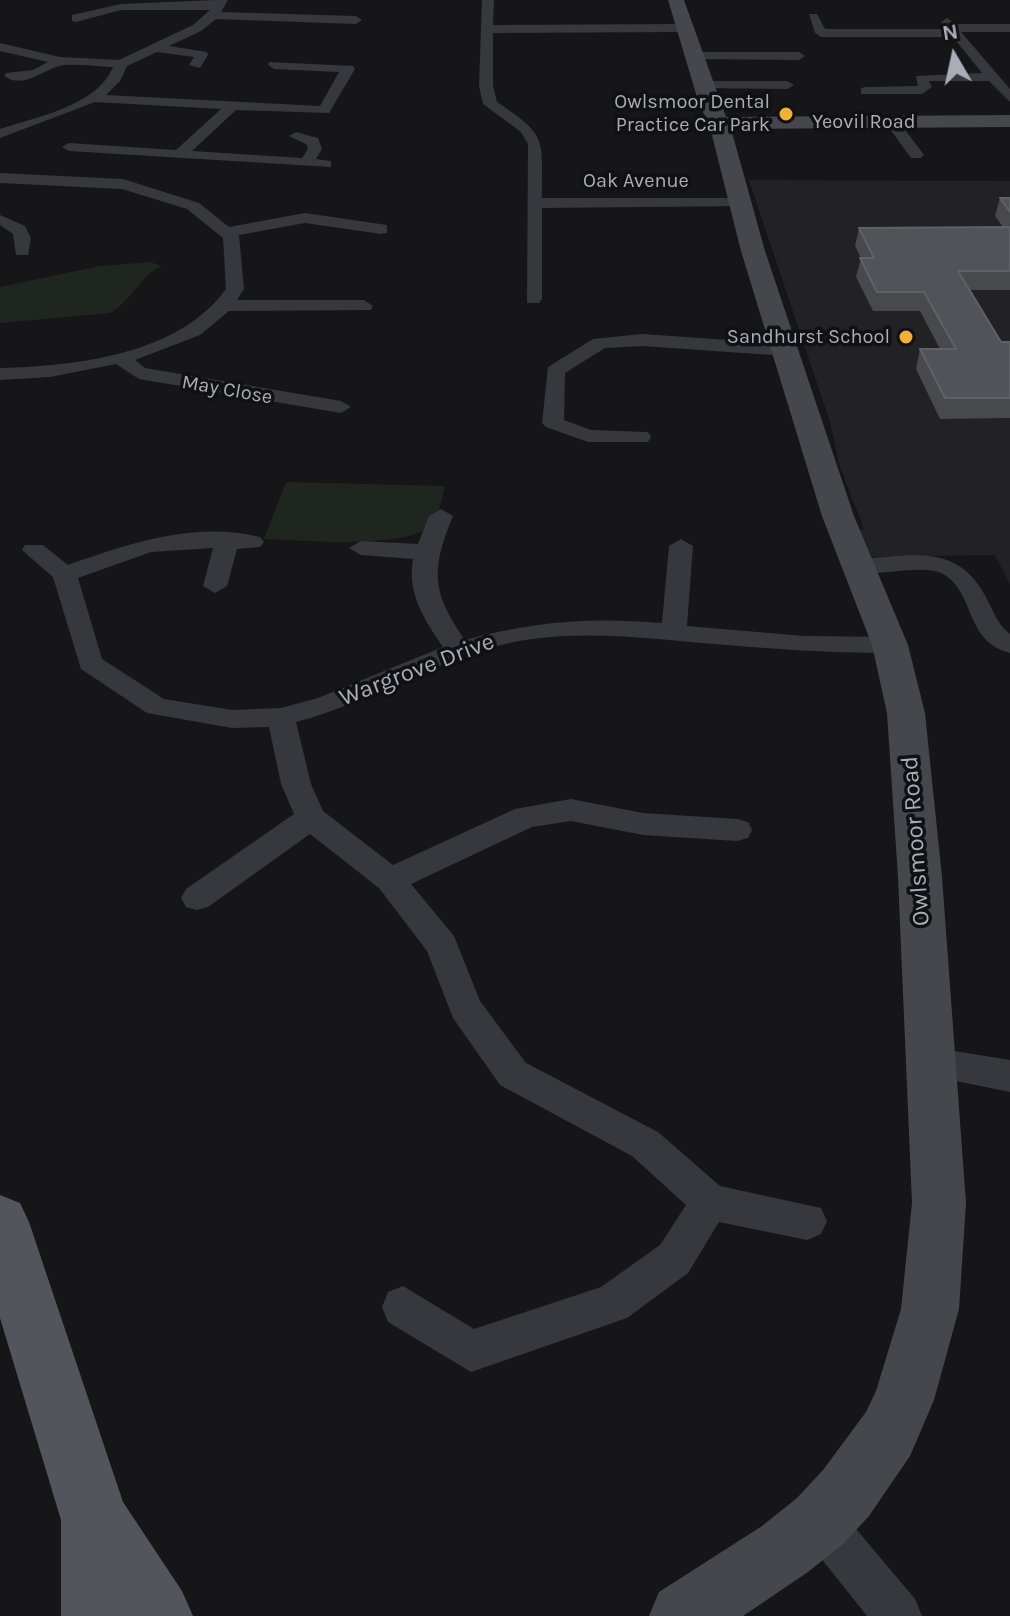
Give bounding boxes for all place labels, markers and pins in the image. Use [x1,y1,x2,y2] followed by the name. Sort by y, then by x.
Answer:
[614,90,770,137] place label: Owlsmoor Dental Practice Car Park
[777,105,795,123] marker: Owlsmoor Dental Practice Car Park
[727,325,890,349] place label: Sandhurst School
[897,328,915,346] marker: Sandhurst School

